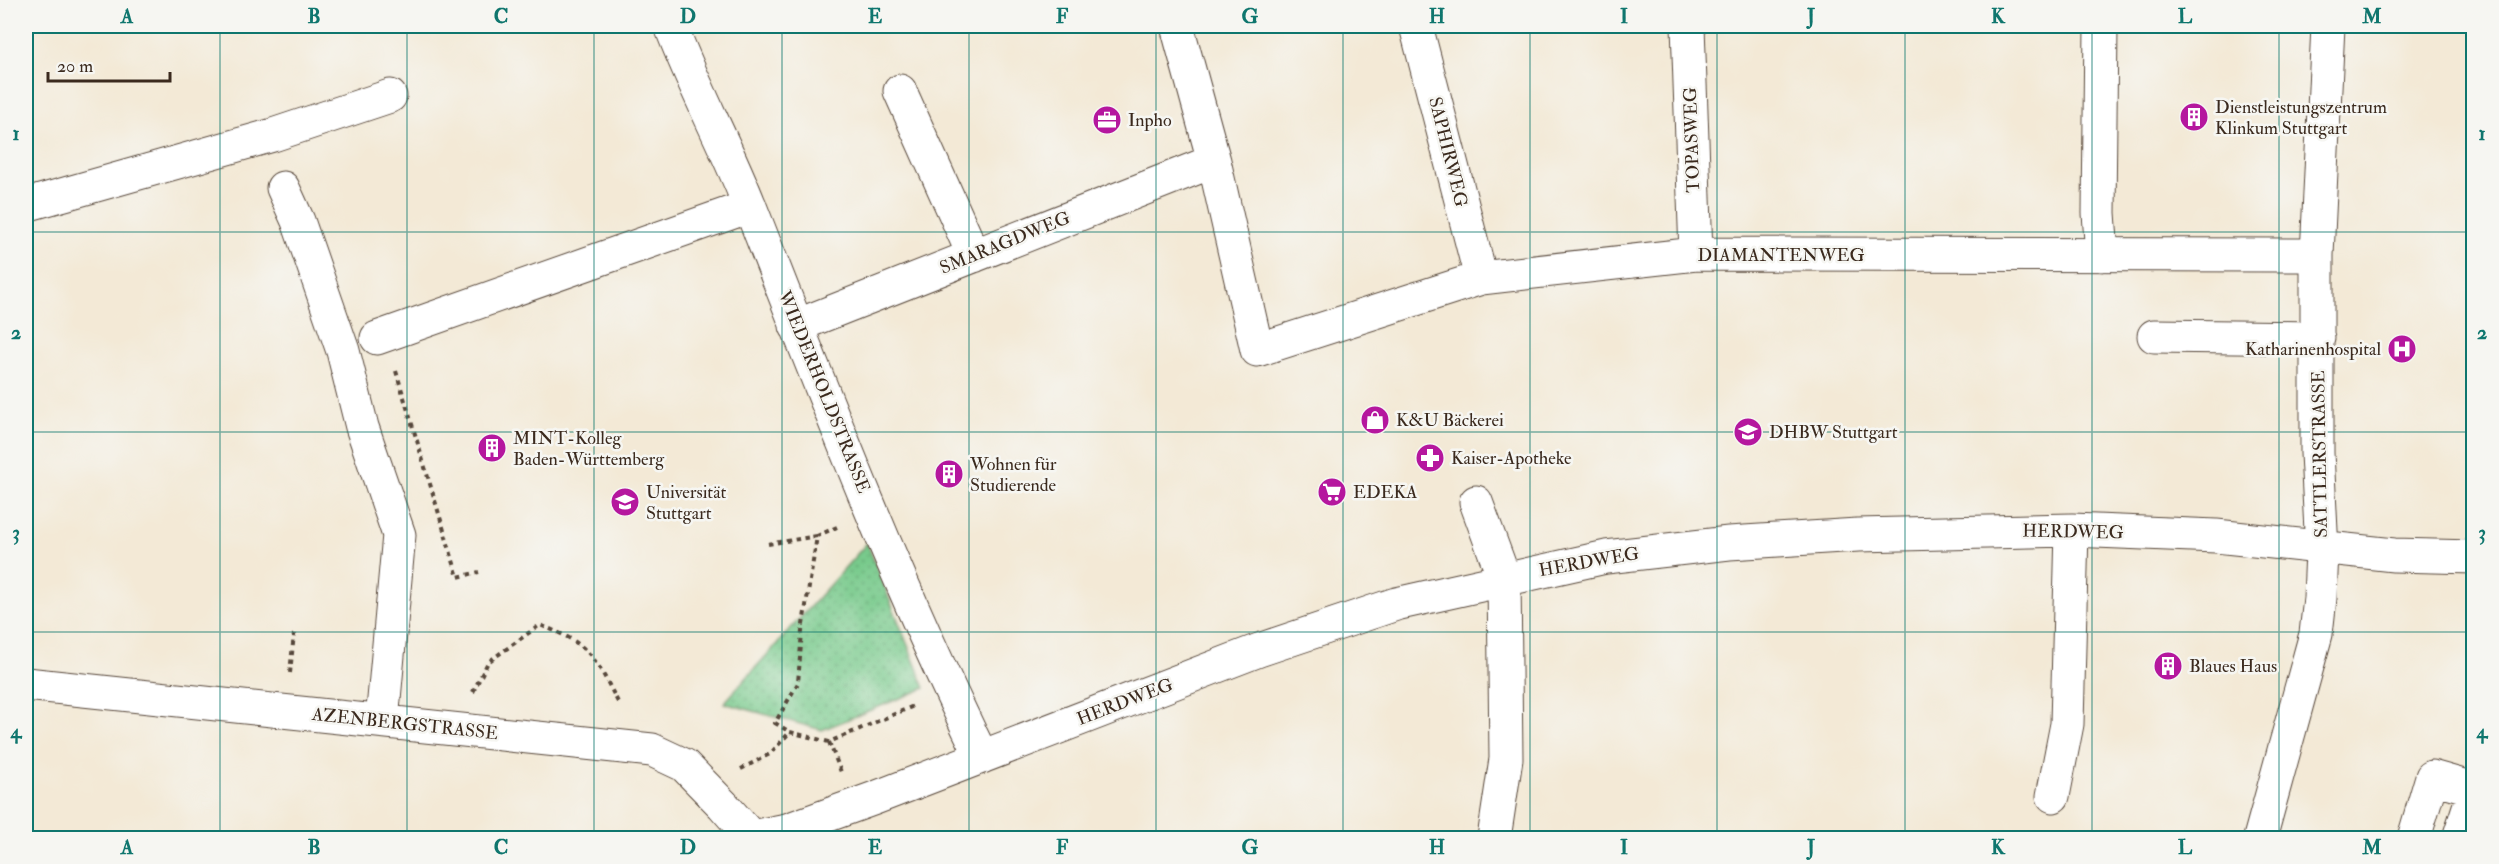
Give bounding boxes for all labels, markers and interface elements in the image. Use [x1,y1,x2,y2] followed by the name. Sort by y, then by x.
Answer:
[120,4,134,29] text: A
[307,4,321,29] text: B
[494,4,508,29] text: C
[680,4,696,29] text: D
[868,4,883,29] text: E
[1056,4,1069,29] text: F
[1242,4,1259,29] text: G
[1429,4,1445,29] text: H
[1620,4,1628,29] text: I
[1806,4,1815,29] text: J
[1991,4,2006,29] text: K
[2178,4,2193,29] text: L
[2361,4,2382,29] text: M
[48,45,170,83] scale bar
[57,55,93,78] text: 20 m
[1679,87,1705,193] street label: TOPASWEG
[1423,95,1473,209] street label: SAPHIRWEG
[2215,96,2387,140] place label: Dienstleistungszentrum Klinkum Stuttgart
[2178,101,2210,133] building icon: Dienstleistungszentrum Klinkum Stuttgart
[1091,104,1123,136] office icon: Inpho
[1128,109,1172,132] place label: Inpho
[12,121,20,146] text: 1
[2478,121,2486,146] text: 1
[936,206,1074,280] street label: SMARAGDWEG
[1697,244,1865,267] street label: DIAMANTENWEG
[772,286,875,497] street label: WIEDERHOLDSTRASSE
[11,320,21,345] text: 2
[2477,320,2487,345] text: 2
[2386,333,2418,365] hospital icon: Katharinenhospital
[2245,338,2381,361] place label: Katharinenhospital
[2307,370,2333,538] street label: SATTLERSTRASSE
[1359,404,1391,436] shop icon: K&U Bäckerei
[1396,409,1504,432] place label: K&U Bäckerei
[1732,416,1764,448] school or university icon: DHBW Stuttgart
[1769,421,1898,444] place label: DHBW Stuttgart
[513,427,665,471] place label: MINT-Kolleg Baden-Württemberg
[476,432,508,464] building icon: MINT-Kolleg Baden-Württemberg
[1414,442,1446,474] pharmacy icon: Kaiser-Apotheke
[1451,447,1572,470] place label: Kaiser-Apotheke
[969,453,1057,497] place label: Wohnen für Studierende
[933,458,965,490] building icon: Wohnen für Studierende
[1316,476,1348,508] supermarket icon: EDEKA
[646,481,727,525] place label: Universität Stuttgart
[1353,481,1418,504] place label: EDEKA
[609,486,641,518] school or university icon: Universität Stuttgart
[12,520,20,545] text: 3
[2022,520,2124,544] street label: HERDWEG
[2478,520,2486,545] text: 3
[1537,542,1641,582] street label: HERDWEG
[2152,650,2184,682] building icon: Blaues Haus
[2189,655,2277,678] place label: Blaues Haus
[1074,673,1176,731] street label: HERDWEG
[310,703,499,745] street label: AZENBERGSTRASSE
[10,719,23,744] text: 4
[2476,719,2489,744] text: 4
[120,835,134,860] text: A
[307,835,321,860] text: B
[494,835,508,860] text: C
[680,835,696,860] text: D
[868,835,883,860] text: E
[1056,835,1069,860] text: F
[1242,835,1259,860] text: G
[1429,835,1445,860] text: H
[1620,835,1628,860] text: I
[1806,835,1815,860] text: J
[1991,835,2006,860] text: K
[2178,835,2193,860] text: L
[2361,835,2382,860] text: M

